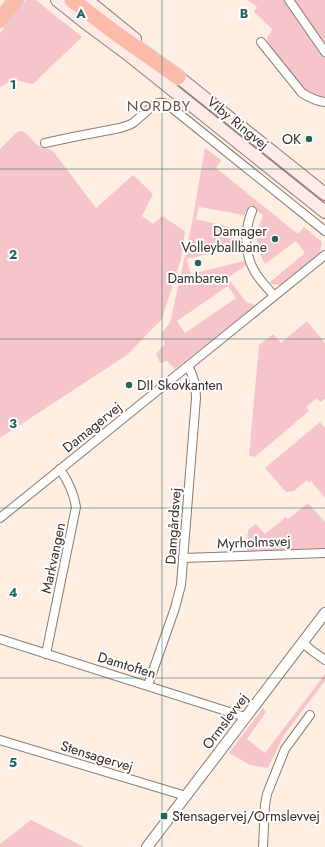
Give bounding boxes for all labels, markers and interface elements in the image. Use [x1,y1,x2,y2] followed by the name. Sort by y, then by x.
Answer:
[75,4,86,23] text: A
[240,4,249,23] text: B
[10,75,16,94] text: 1
[203,92,273,154] street label: Viby Ringvej
[127,95,191,117] district label: NORDBY
[282,129,301,149] place label: OK
[304,134,314,144] marker: OK
[181,221,267,257] place label: Damager Volleyballbane
[270,234,280,244] marker: Damager Volleyballbane
[9,245,17,264] text: 2
[193,258,203,268] marker: Dambaren
[167,268,229,288] place label: Dambaren
[137,375,223,395] place label: DII Skovkanten
[124,380,134,390] marker: DII Skovkanten
[58,397,126,457] street label: Damagervej
[9,414,17,433] text: 3
[160,487,186,565] street label: Damgårdsvej
[36,521,70,595] street label: Markvangen
[217,531,291,553] street label: Myrholmsvej
[8,583,18,602] text: 4
[95,647,159,683] street label: Damtoften
[197,689,253,753] street label: Ormslevvej
[58,735,136,777] street label: Stensagervej
[9,753,17,772] text: 5
[172,806,320,826] place label: Stensagervej/Ormslevvej
[159,811,169,821] marker: Stensagervej/Ormslevvej

